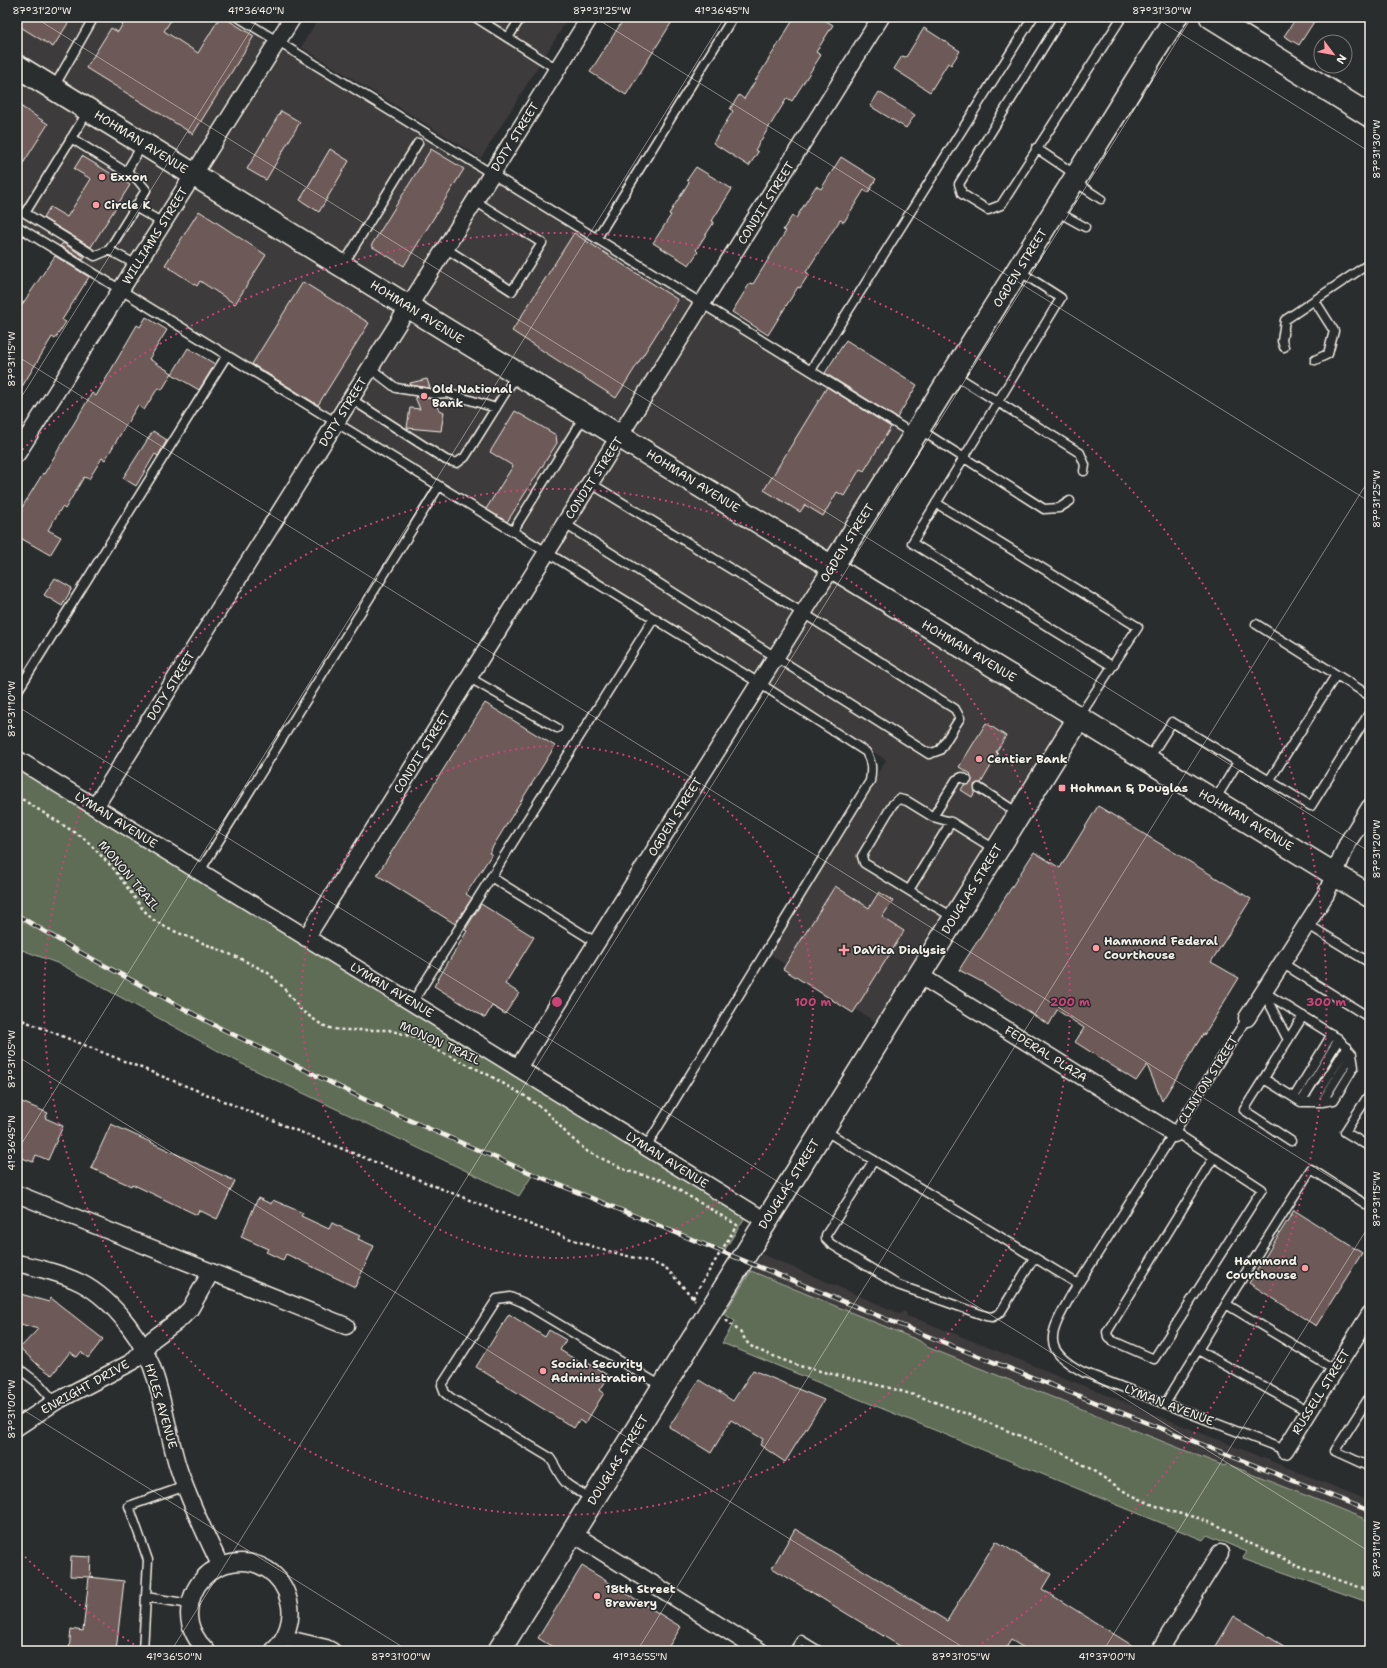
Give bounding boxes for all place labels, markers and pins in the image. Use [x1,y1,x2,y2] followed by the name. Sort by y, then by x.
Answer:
[110,169,148,185] place label: Exxon
[97,172,107,182] marker: Exxon
[104,197,152,213] place label: Circle K
[91,200,101,210] marker: Circle K
[432,381,512,411] place label: Old National Bank
[419,391,429,401] marker: Old National Bank
[987,751,1068,767] place label: Centier Bank
[974,754,984,764] marker: Centier Bank
[1070,780,1188,796] place label: Hohman & Douglas
[1057,783,1067,793] marker: Hohman & Douglas
[1104,933,1218,963] place label: Hammond Federal Courthouse
[853,942,946,958] place label: DaVita Dialysis
[1091,943,1101,953] marker: Hammond Federal Courthouse
[838,944,850,956] marker: DaVita Dialysis
[550,995,564,1009] centre of rings
[1226,1253,1297,1283] place label: Hammond Courthouse
[1300,1263,1310,1273] marker: Hammond Courthouse
[551,1356,646,1386] place label: Social Security Administration
[538,1366,548,1376] marker: Social Security Administration
[605,1581,676,1611] place label: 18th Street Brewery
[592,1591,602,1601] marker: 18th Street Brewery

